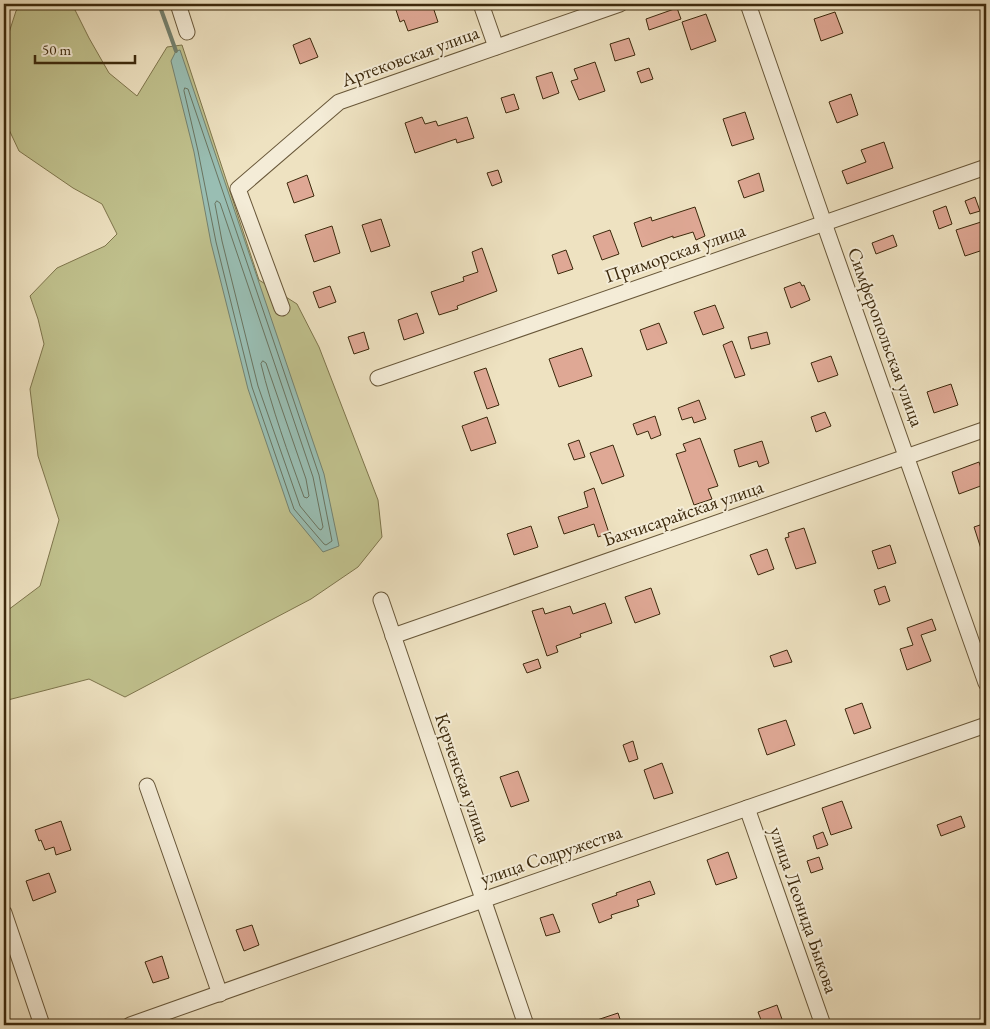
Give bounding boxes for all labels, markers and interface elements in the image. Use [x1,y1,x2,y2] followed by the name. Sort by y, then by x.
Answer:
[337,19,483,93] street label: Артековская улица
[35,32,135,64] scale bar
[42,40,71,59] text: 50 m
[601,217,749,289] street label: Приморская улица
[842,244,930,430] street label: Симферопольская улица
[599,474,767,552] street label: Бахчисарайская улица
[429,710,497,847] street label: Керченская улица
[477,819,626,891] street label: улица Содружества
[764,823,844,997] street label: улица Леонида Быкова

